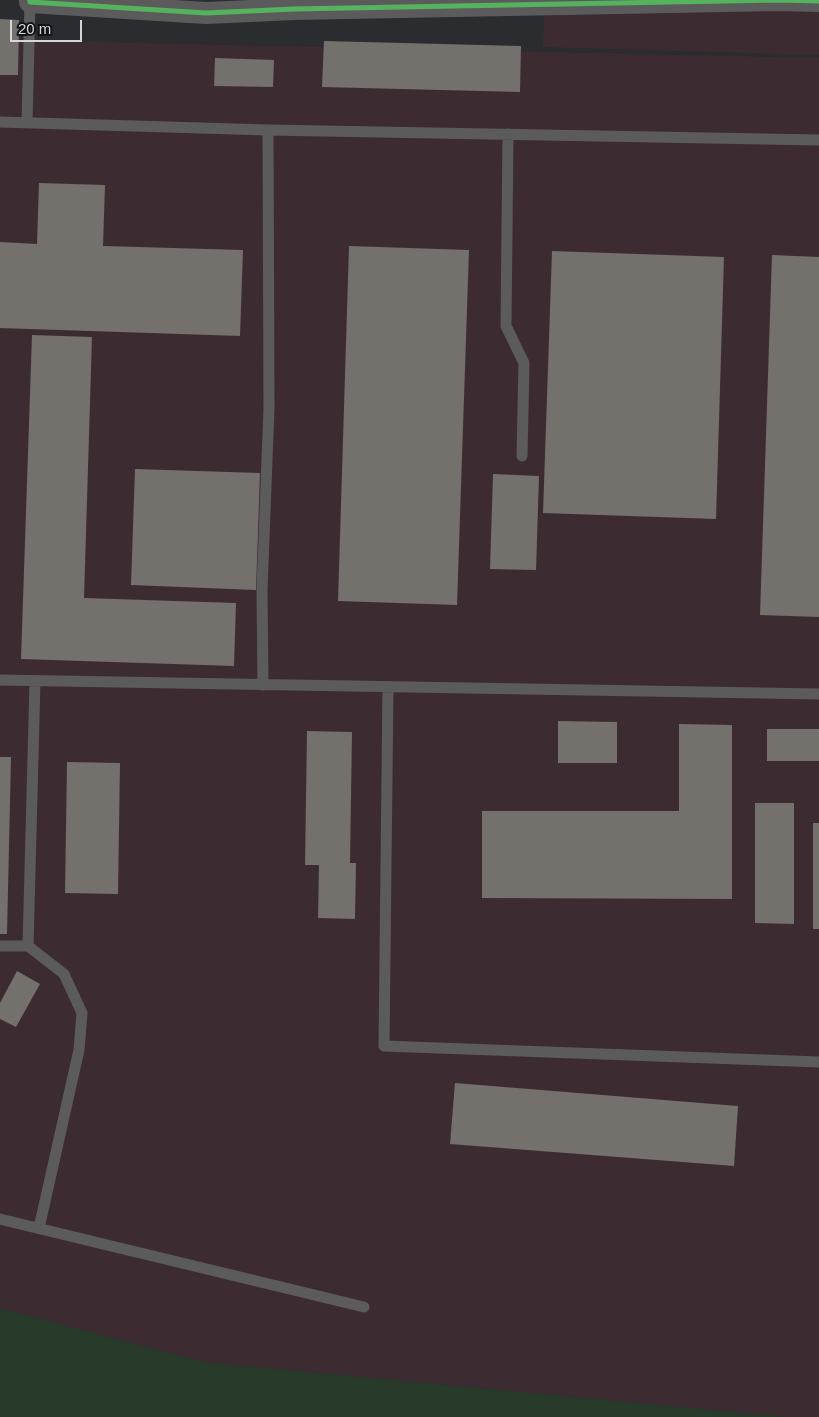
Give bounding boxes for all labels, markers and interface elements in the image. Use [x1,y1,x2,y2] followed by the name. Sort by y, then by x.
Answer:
[12,10,85,42] scale bar
[18,20,51,37] text: 20 m

